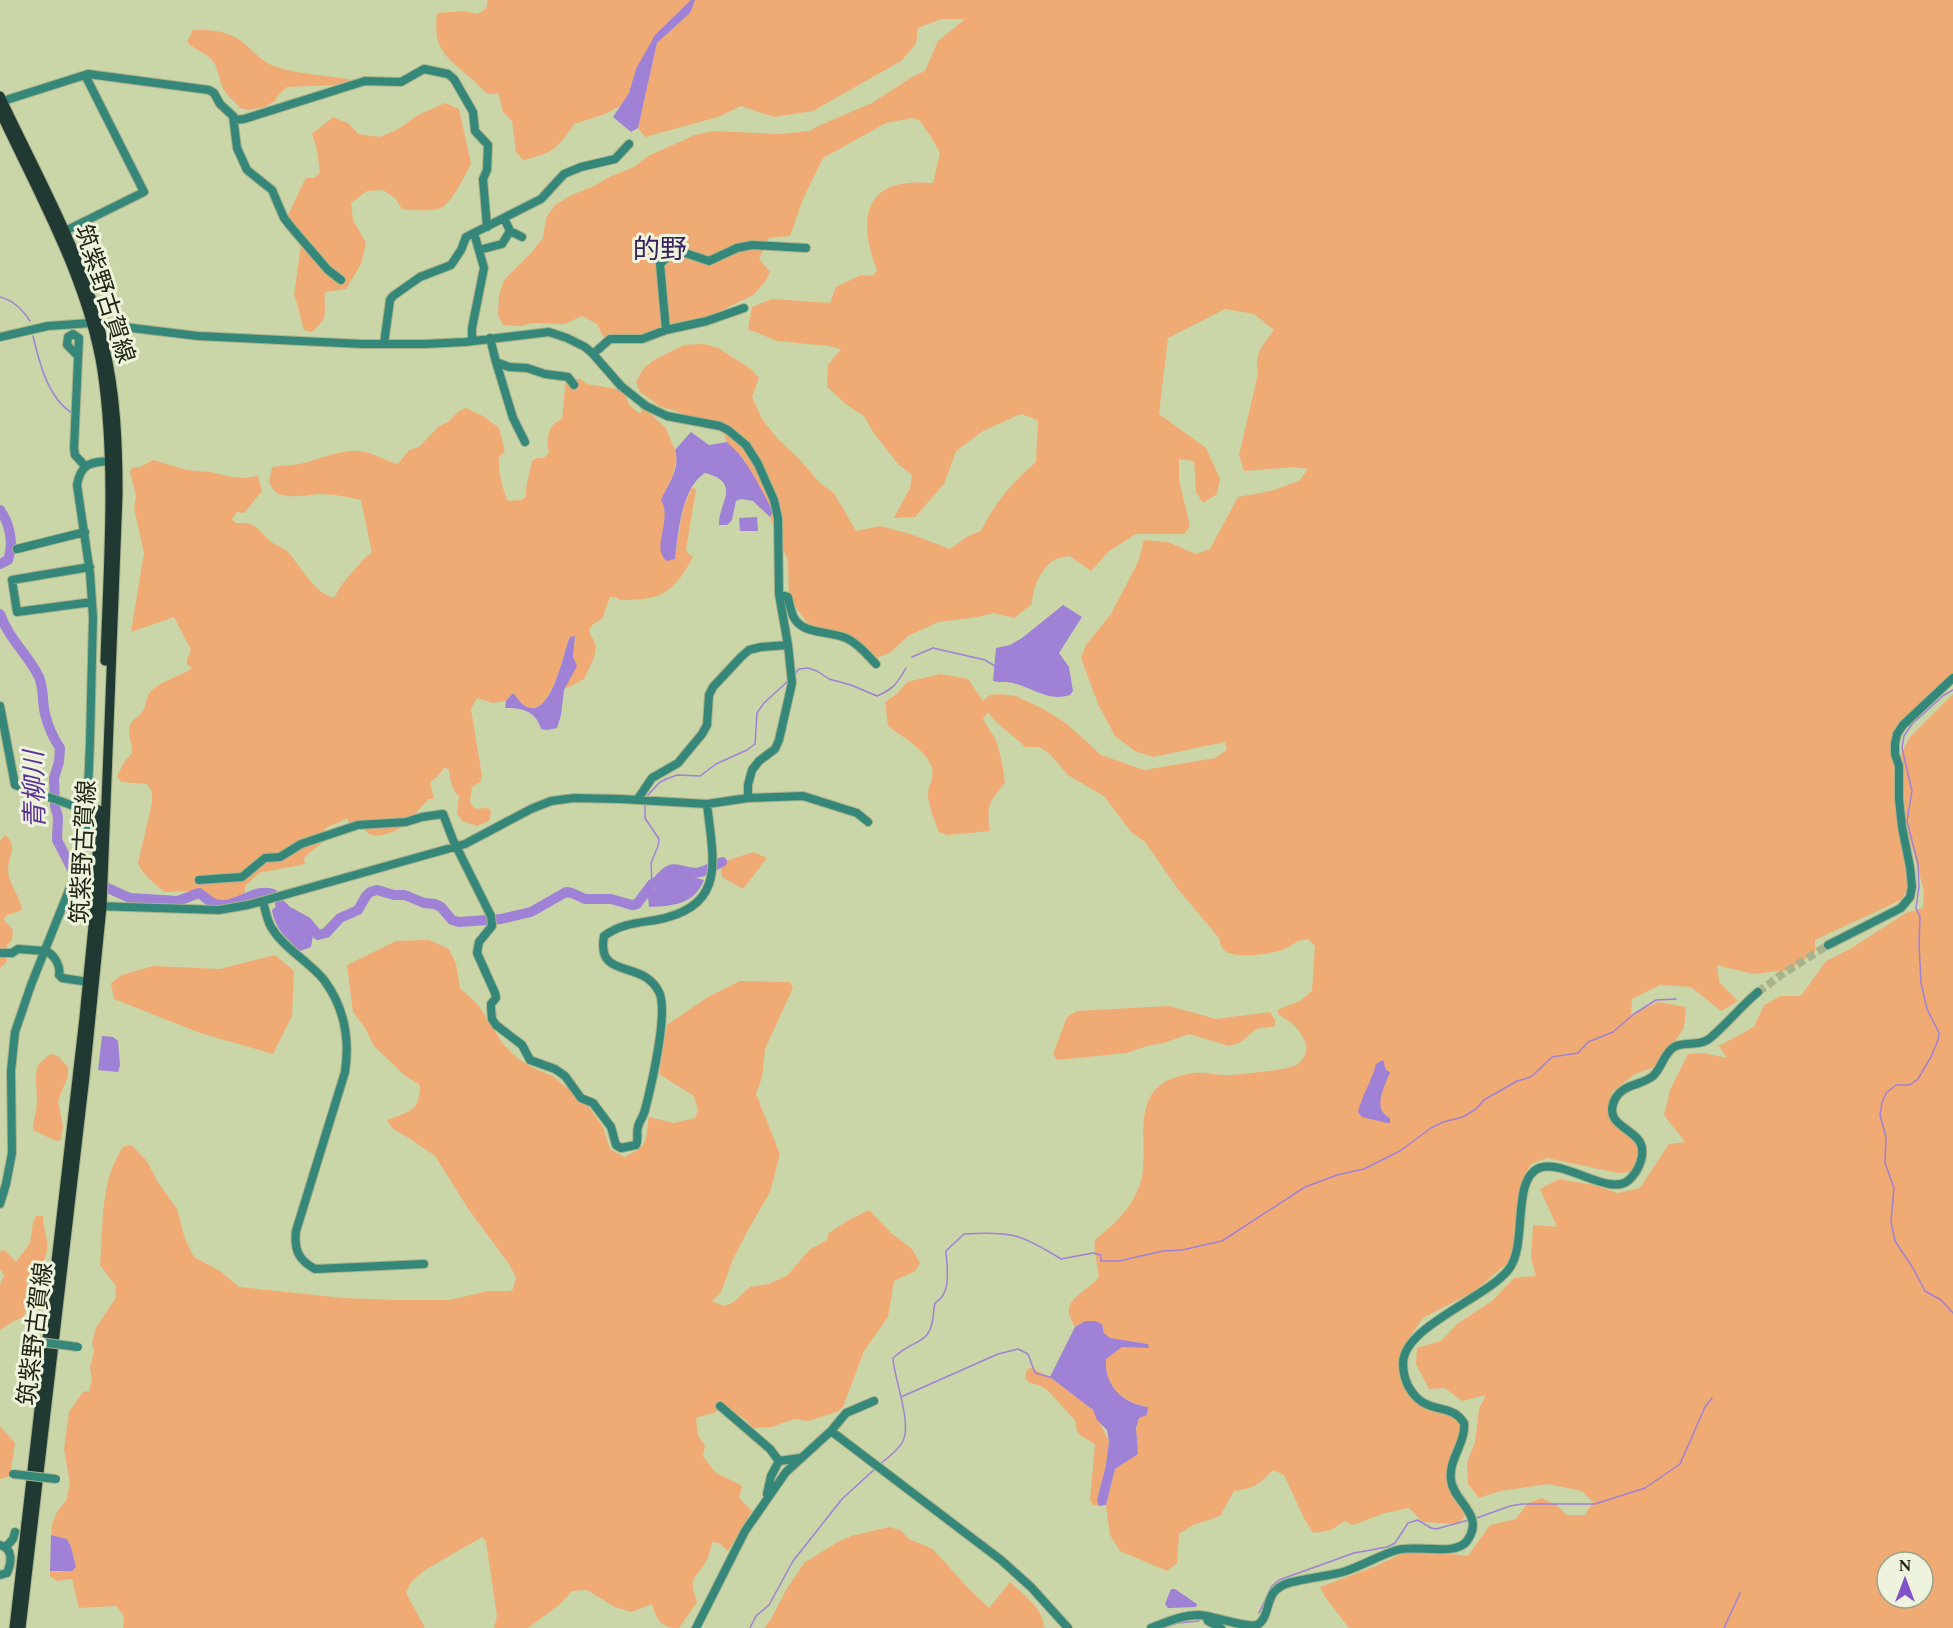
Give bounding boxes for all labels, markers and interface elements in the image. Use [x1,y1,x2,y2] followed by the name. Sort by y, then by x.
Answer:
[65,220,143,368] street label: 筑紫野古賀線
[633,229,687,271] district label: 的野
[14,748,56,829] water label: 青柳川
[62,779,106,925] street label: 筑紫野古賀線
[9,1260,63,1408] street label: 筑紫野古賀線
[1875,1550,1935,1610] north arrow
[1898,1554,1912,1578] text: N

